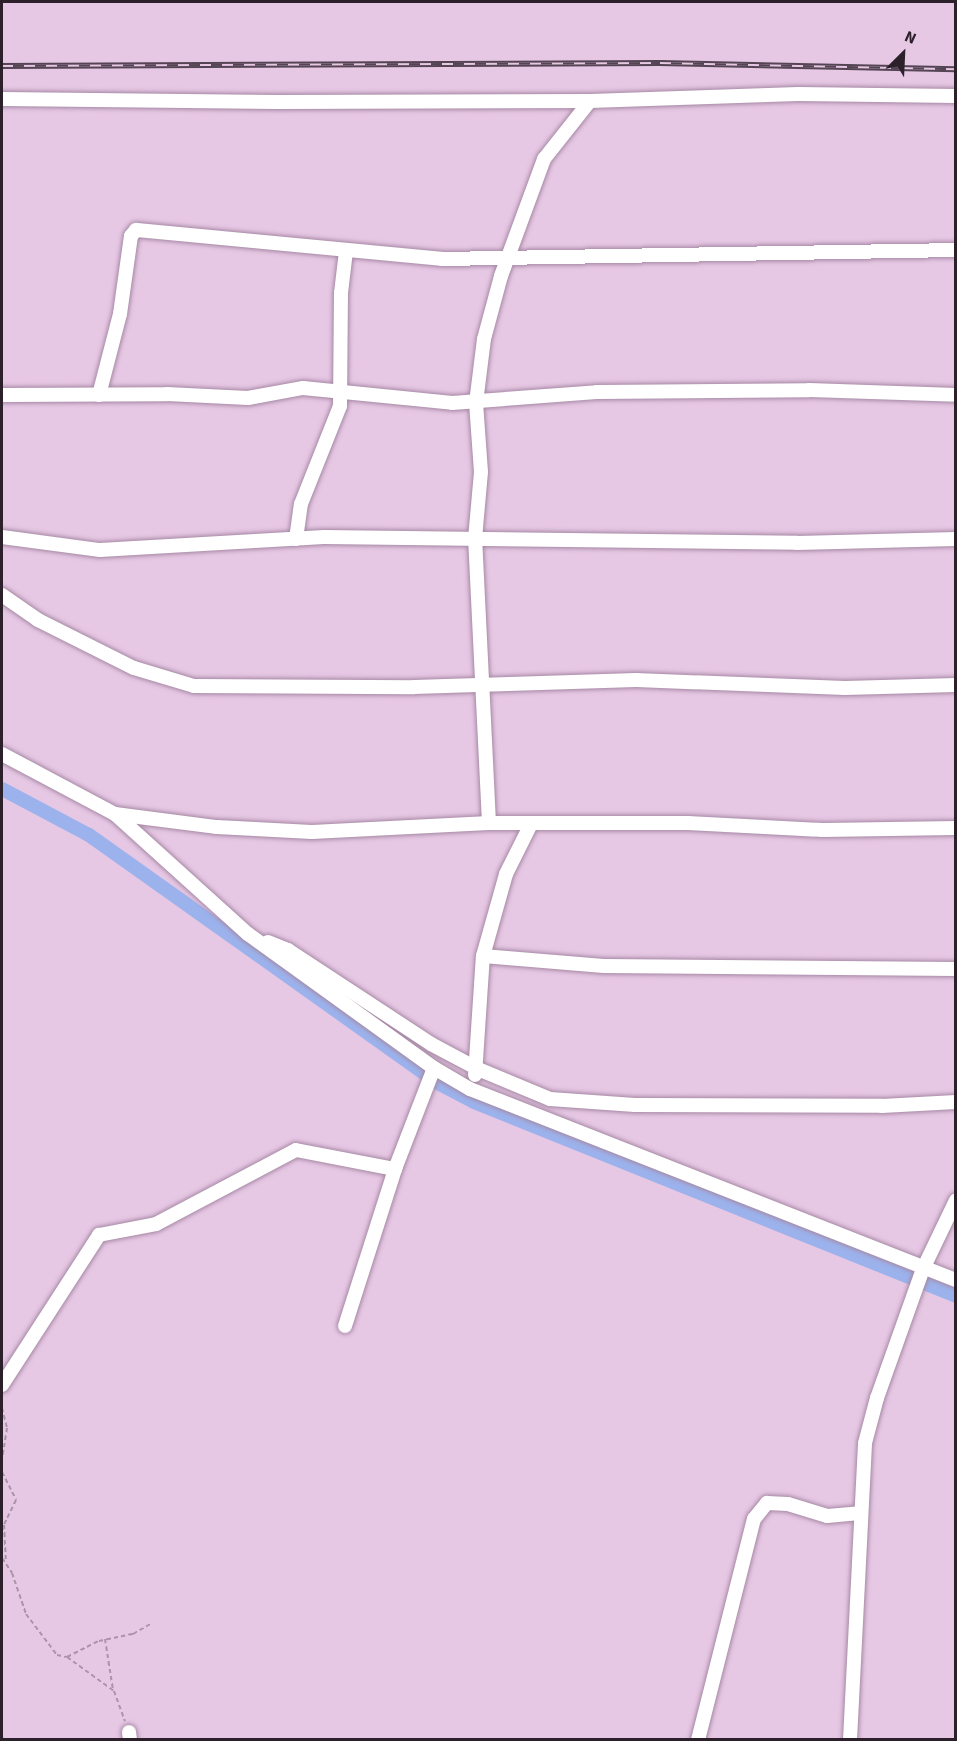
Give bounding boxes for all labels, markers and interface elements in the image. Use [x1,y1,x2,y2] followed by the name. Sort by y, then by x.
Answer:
[873,24,933,84] north arrow
[901,25,920,50] text: N

